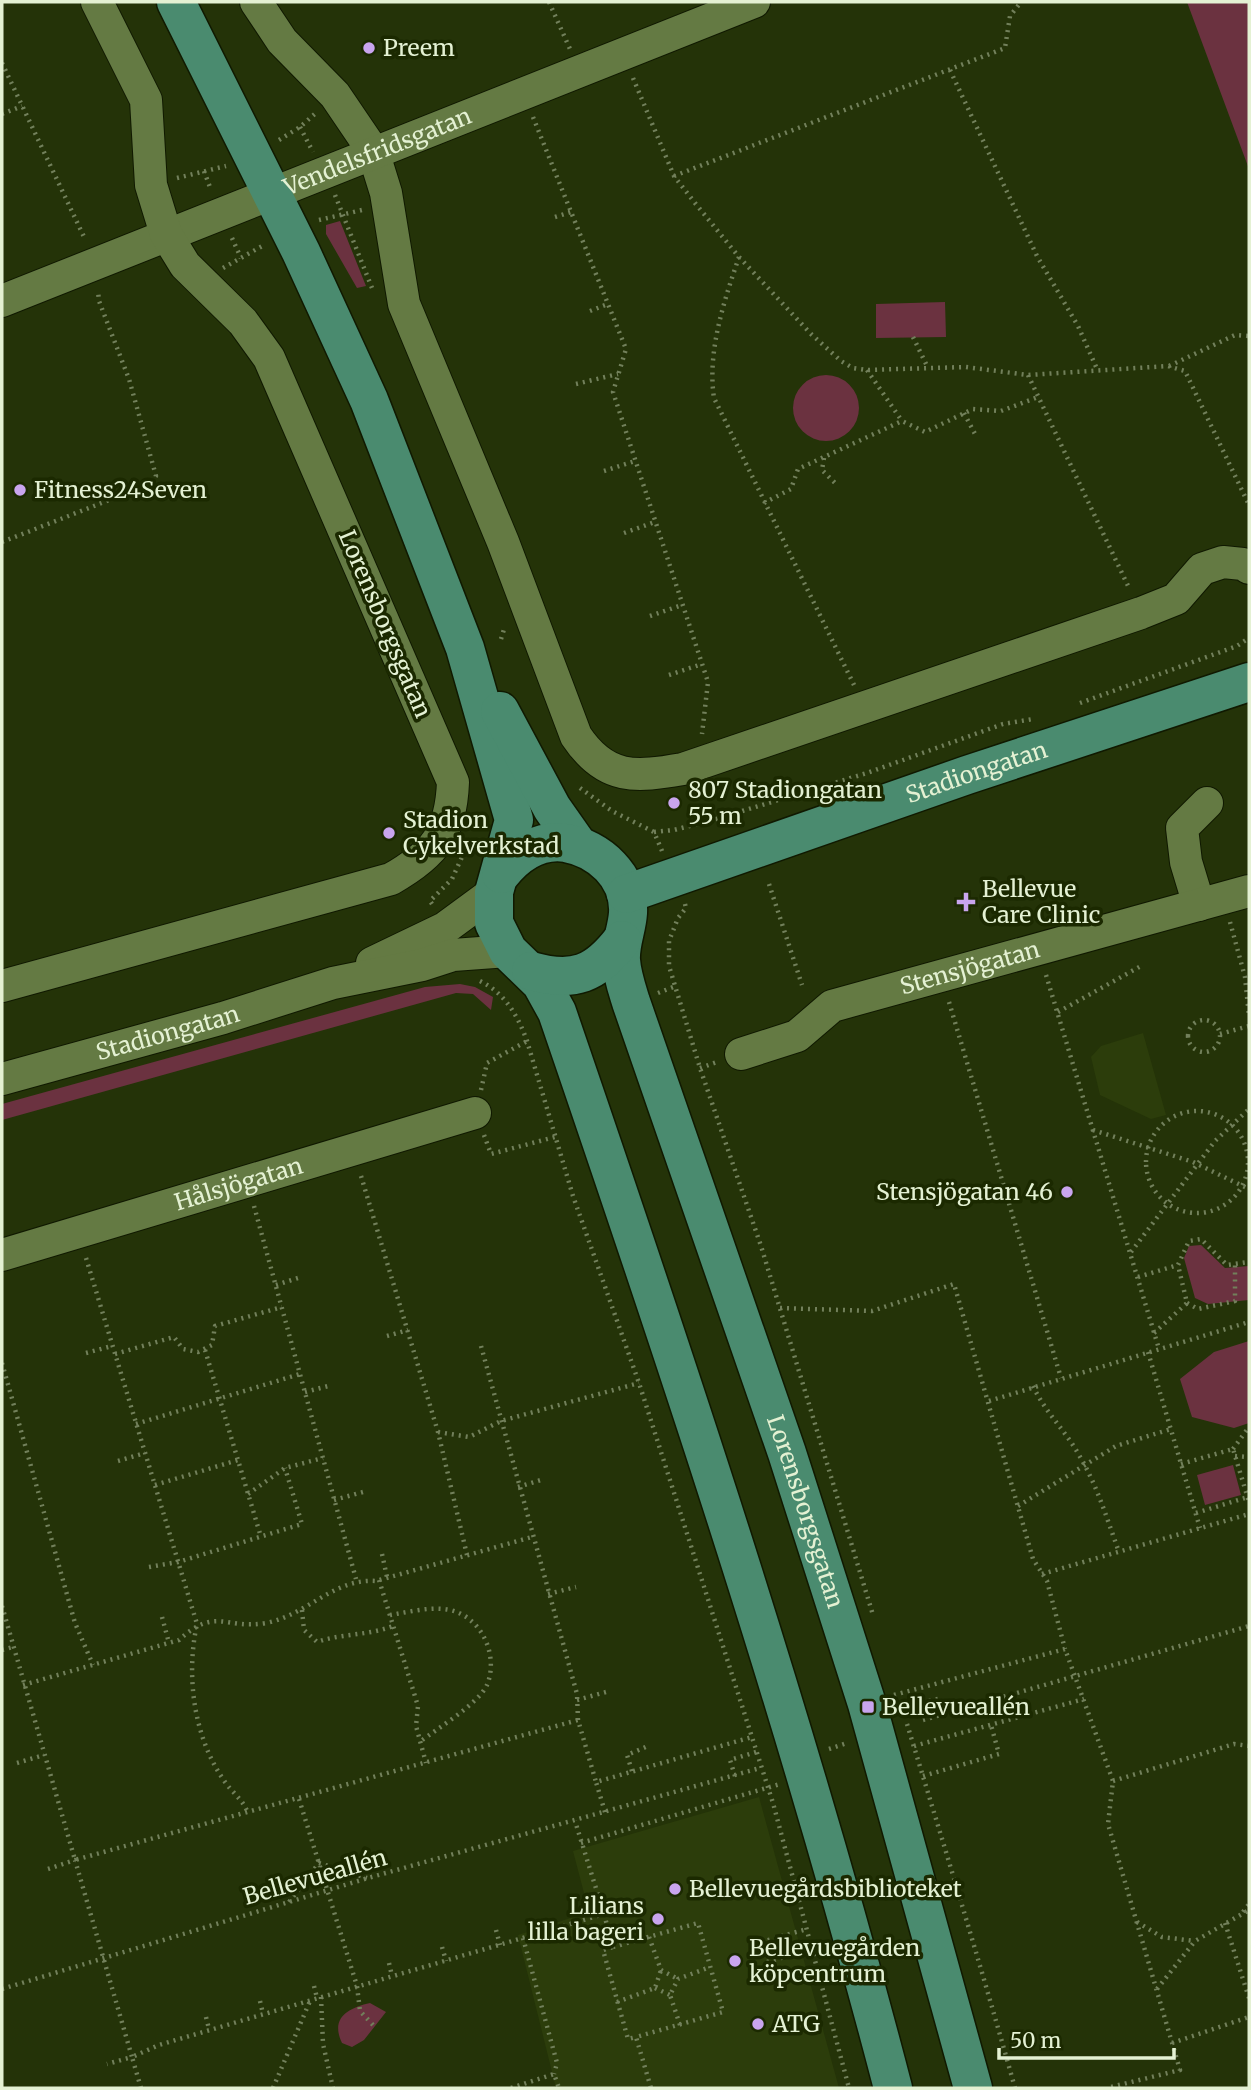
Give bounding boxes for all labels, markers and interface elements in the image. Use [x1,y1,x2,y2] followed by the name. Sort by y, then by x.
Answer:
[383,33,455,62] place label: Preem
[361,40,377,56] marker: Preem
[278,101,475,202] street label: Vendelsfridsgatan
[34,475,207,504] place label: Fitness24Seven
[12,482,28,498] marker: Fitness24Seven
[333,526,438,722] street label: Lorensborgsgatan
[902,735,1051,809] street label: Stadiongatan
[688,775,882,830] place label: 807 Stadiongatan 55 m
[666,795,682,811] marker: 807 Stadiongatan 55 m
[403,805,559,860] place label: Stadion Cykelverkstad
[381,825,397,841] marker: Stadion Cykelverkstad
[982,874,1101,929] place label: Bellevue Care Clinic
[956,892,976,912] marker: Bellevue Care Clinic
[897,934,1043,1001] street label: Stensjögatan
[93,999,243,1066] street label: Stadiongatan
[171,1151,306,1216] street label: Hålsjögatan
[876,1177,1053,1206] place label: Stensjögatan 46
[1059,1184,1075,1200] marker: Stensjögatan 46
[761,1411,850,1612] street label: Lorensborgsgatan
[882,1692,1030,1721] place label: Bellevueallén
[860,1699,876,1715] marker: Bellevueallén
[240,1842,390,1911] street label: Bellevueallén
[689,1874,962,1903] place label: Bellevuegårdsbiblioteket
[667,1881,683,1897] marker: Bellevuegårdsbiblioteket
[528,1891,644,1946] place label: Lilians lilla bageri
[650,1911,666,1927] marker: Lilians lilla bageri
[749,1933,920,1988] place label: Bellevuegården köpcentrum
[727,1953,743,1969] marker: Bellevuegården köpcentrum
[771,2009,820,2038] place label: ATG
[750,2016,766,2032] marker: ATG
[999,2016,1174,2060] scale bar
[1010,2027,1061,2054] text: 50 m

